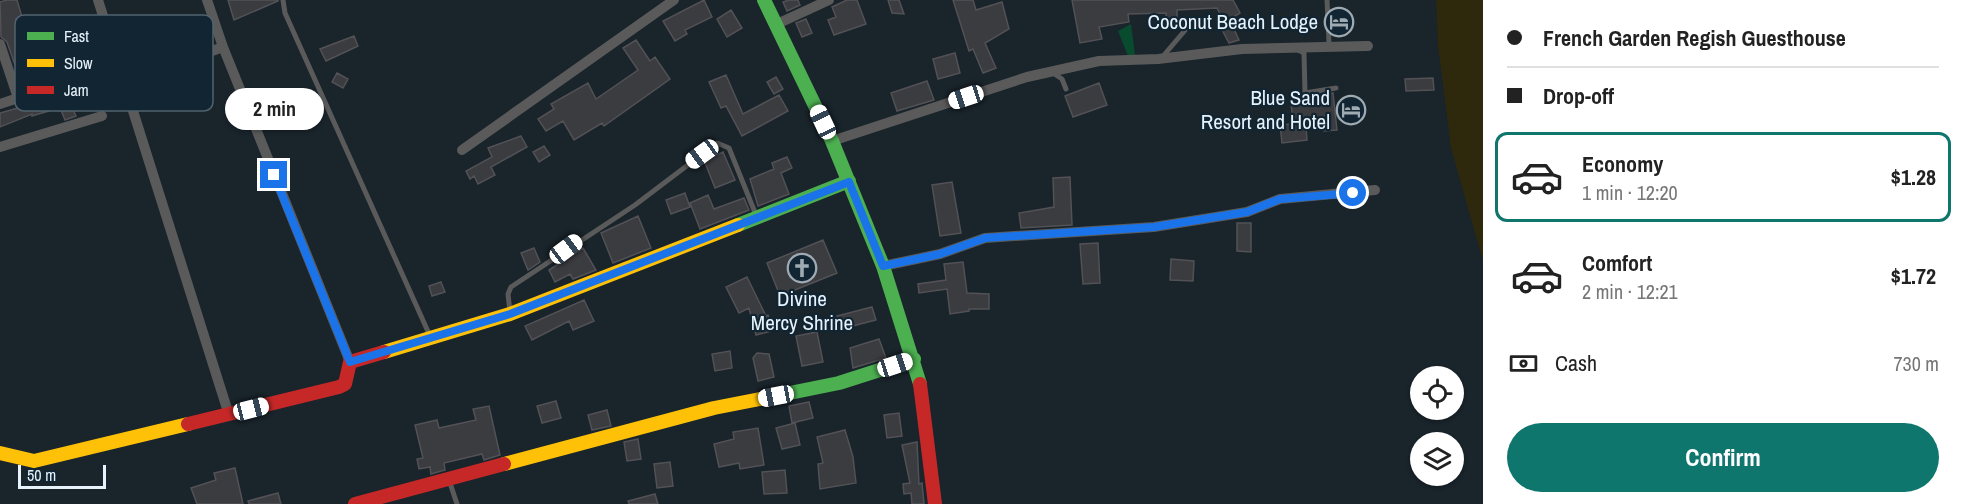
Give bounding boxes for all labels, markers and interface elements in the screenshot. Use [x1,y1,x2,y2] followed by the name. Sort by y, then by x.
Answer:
[1323,6,1355,38] hotel icon: Coconut Beach Lodge
[1148,7,1318,36] place label: Coconut Beach Lodge
[15,15,213,111] legend
[1543,23,1846,53] text: French Garden Regish Guesthouse
[64,25,89,47] text: Fast
[64,52,93,74] text: Slow
[64,79,89,101] text: Jam
[1543,81,1614,111] text: Drop-off
[946,83,986,111] car
[1201,83,1330,136] place label: Blue Sand Resort and Hotel
[224,88,324,130] callout: 2 min
[1335,94,1367,126] hotel icon: Blue Sand Resort and Hotel
[253,95,296,122] text: 2 min
[807,102,839,142] car
[682,136,722,172] car
[1582,149,1663,179] text: Economy
[1510,150,1564,204] icon: car
[260,161,287,188] route end
[1891,162,1936,192] text: $1.28
[1339,179,1366,206] route start
[1582,179,1678,206] text: 1 min · 12:20
[546,231,586,267] car
[1582,248,1652,278] text: Comfort
[1510,249,1564,303] icon: car
[786,252,818,284] church icon: Divine Mercy Shrine
[1891,261,1936,291] text: $1.72
[1582,278,1678,305] text: 2 min · 12:21
[751,284,853,337] place label: Divine Mercy Shrine
[1507,347,1540,380] icon: cash
[1555,348,1597,378] text: Cash
[1893,350,1939,377] text: 730 m
[875,351,915,379] car
[1410,366,1464,486] map controls
[1410,366,1464,420] button: locate
[757,384,795,408] car
[231,396,271,422] car
[1507,423,1939,492] button: Confirm
[1410,432,1464,486] button: layers
[18,462,106,490] scale bar
[27,464,56,486] text: 50 m

